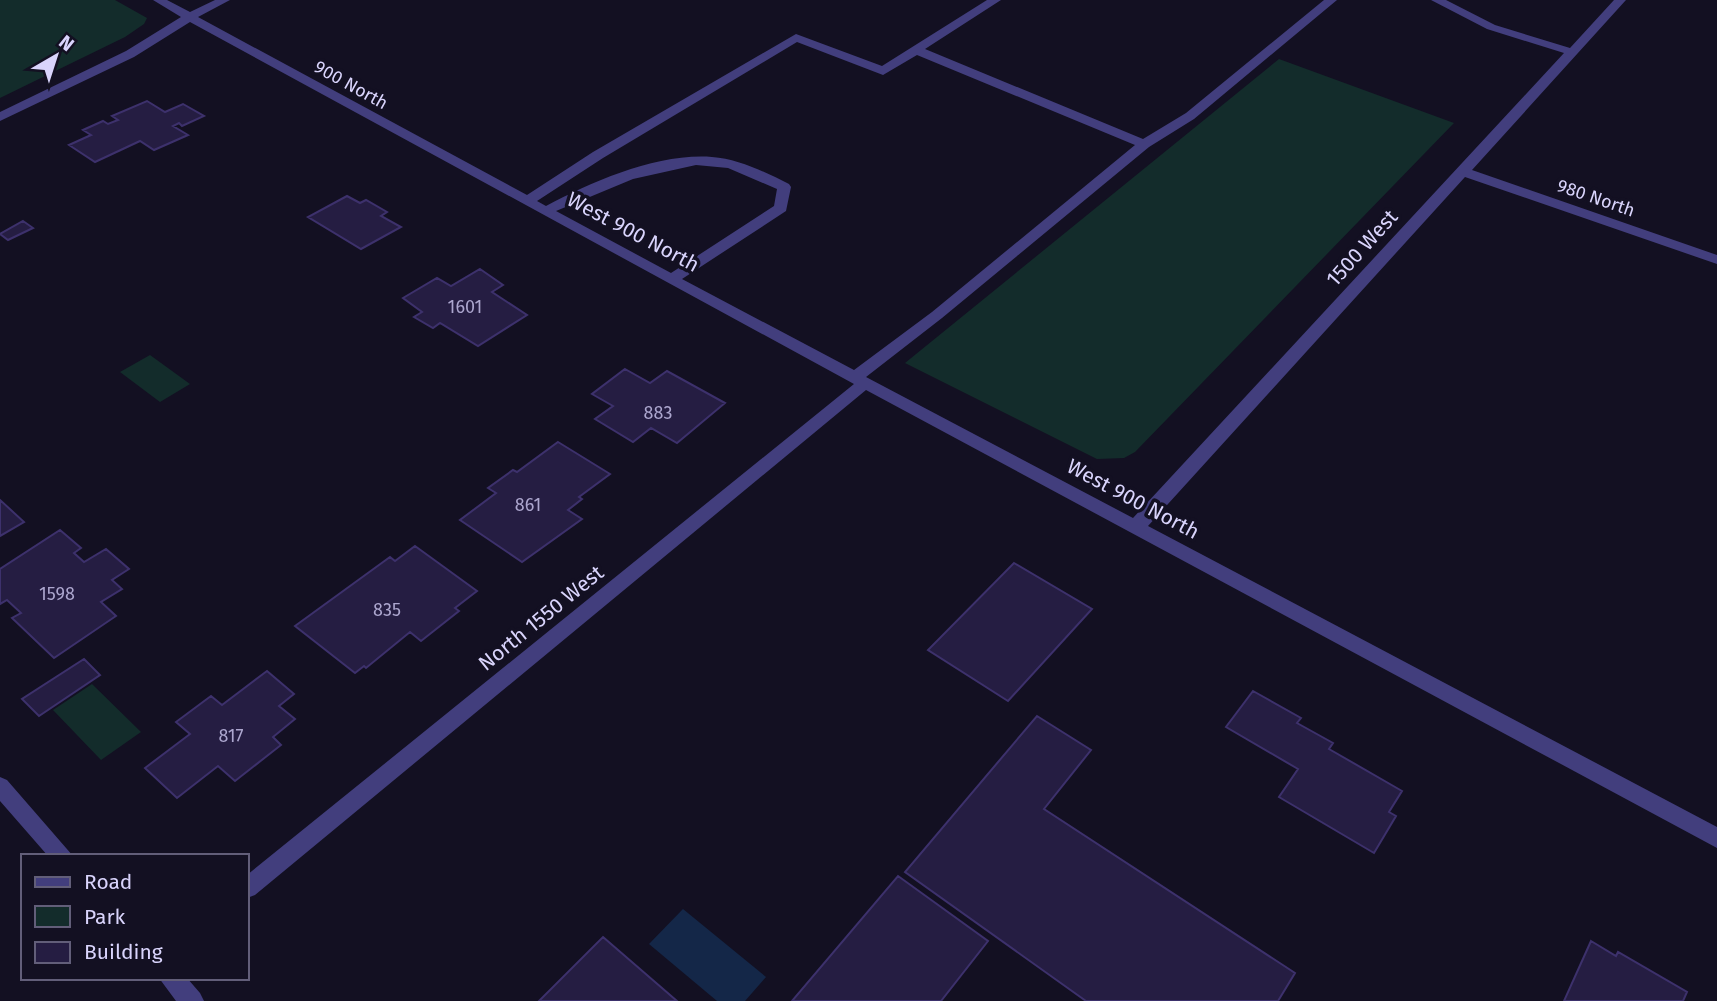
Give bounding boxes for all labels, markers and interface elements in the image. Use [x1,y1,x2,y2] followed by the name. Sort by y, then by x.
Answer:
[21,21,91,91] north arrow
[54,30,79,56] text: N
[310,56,392,114] street label: 900 North
[1554,174,1638,222] street label: 980 North
[562,186,704,278] street label: West 900 North
[1321,204,1404,292] street label: 1500 West
[448,296,482,318] house number: 1601
[644,402,672,424] house number: 883
[1062,453,1204,545] street label: West 900 North
[515,494,541,516] house number: 861
[473,559,609,676] street label: North 1550 West
[39,583,75,605] house number: 1598
[373,599,401,621] house number: 835
[218,725,244,747] house number: 817
[21,854,248,980] legend
[84,869,132,895] text: Road
[84,904,126,930] text: Park
[84,939,163,965] text: Building

